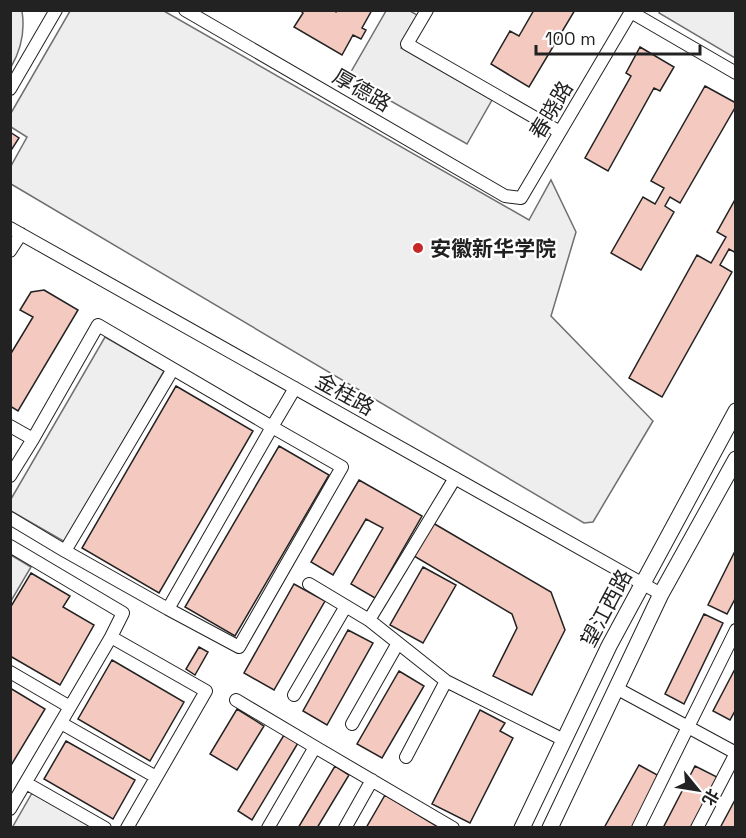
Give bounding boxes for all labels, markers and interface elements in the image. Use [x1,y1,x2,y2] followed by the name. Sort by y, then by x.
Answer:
[536,18,700,56] scale bar
[545,27,596,50] text: 100 m
[328,63,396,117] street label: 厚德路
[523,76,579,144] street label: 春晓路
[430,235,556,262] place label: 安徽新华学院
[411,241,425,255] marker: 安徽新华学院
[311,367,379,421] street label: 金桂路
[574,565,638,651] street label: 望江西路
[668,760,728,820] north arrow
[697,785,724,809] text: 北

